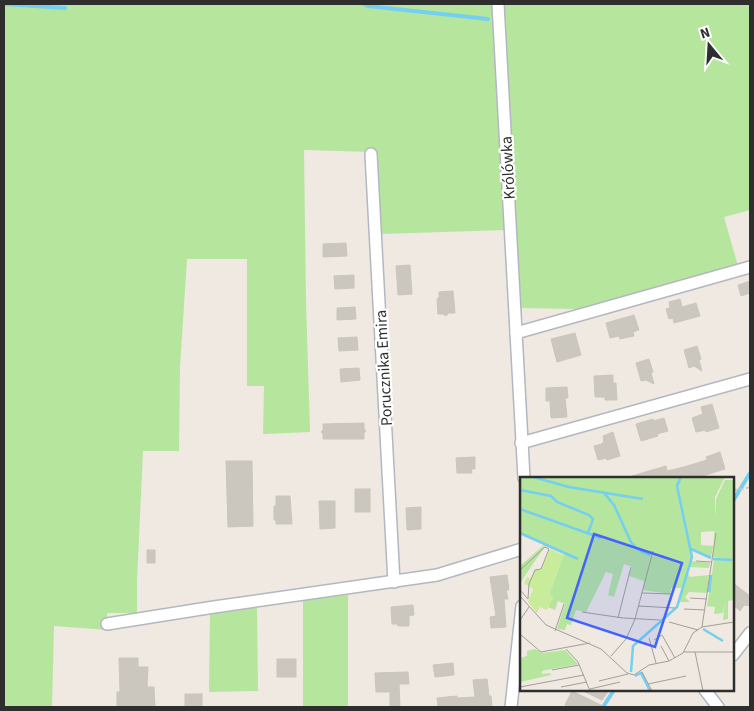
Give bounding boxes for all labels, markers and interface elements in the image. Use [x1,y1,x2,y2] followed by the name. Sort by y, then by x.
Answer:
[684,20,734,70] north arrow
[698,23,713,45] text: N
[495,136,521,200] street label: Królówka
[370,309,398,427] street label: Porucznika Emira
[520,477,734,691] inset map

